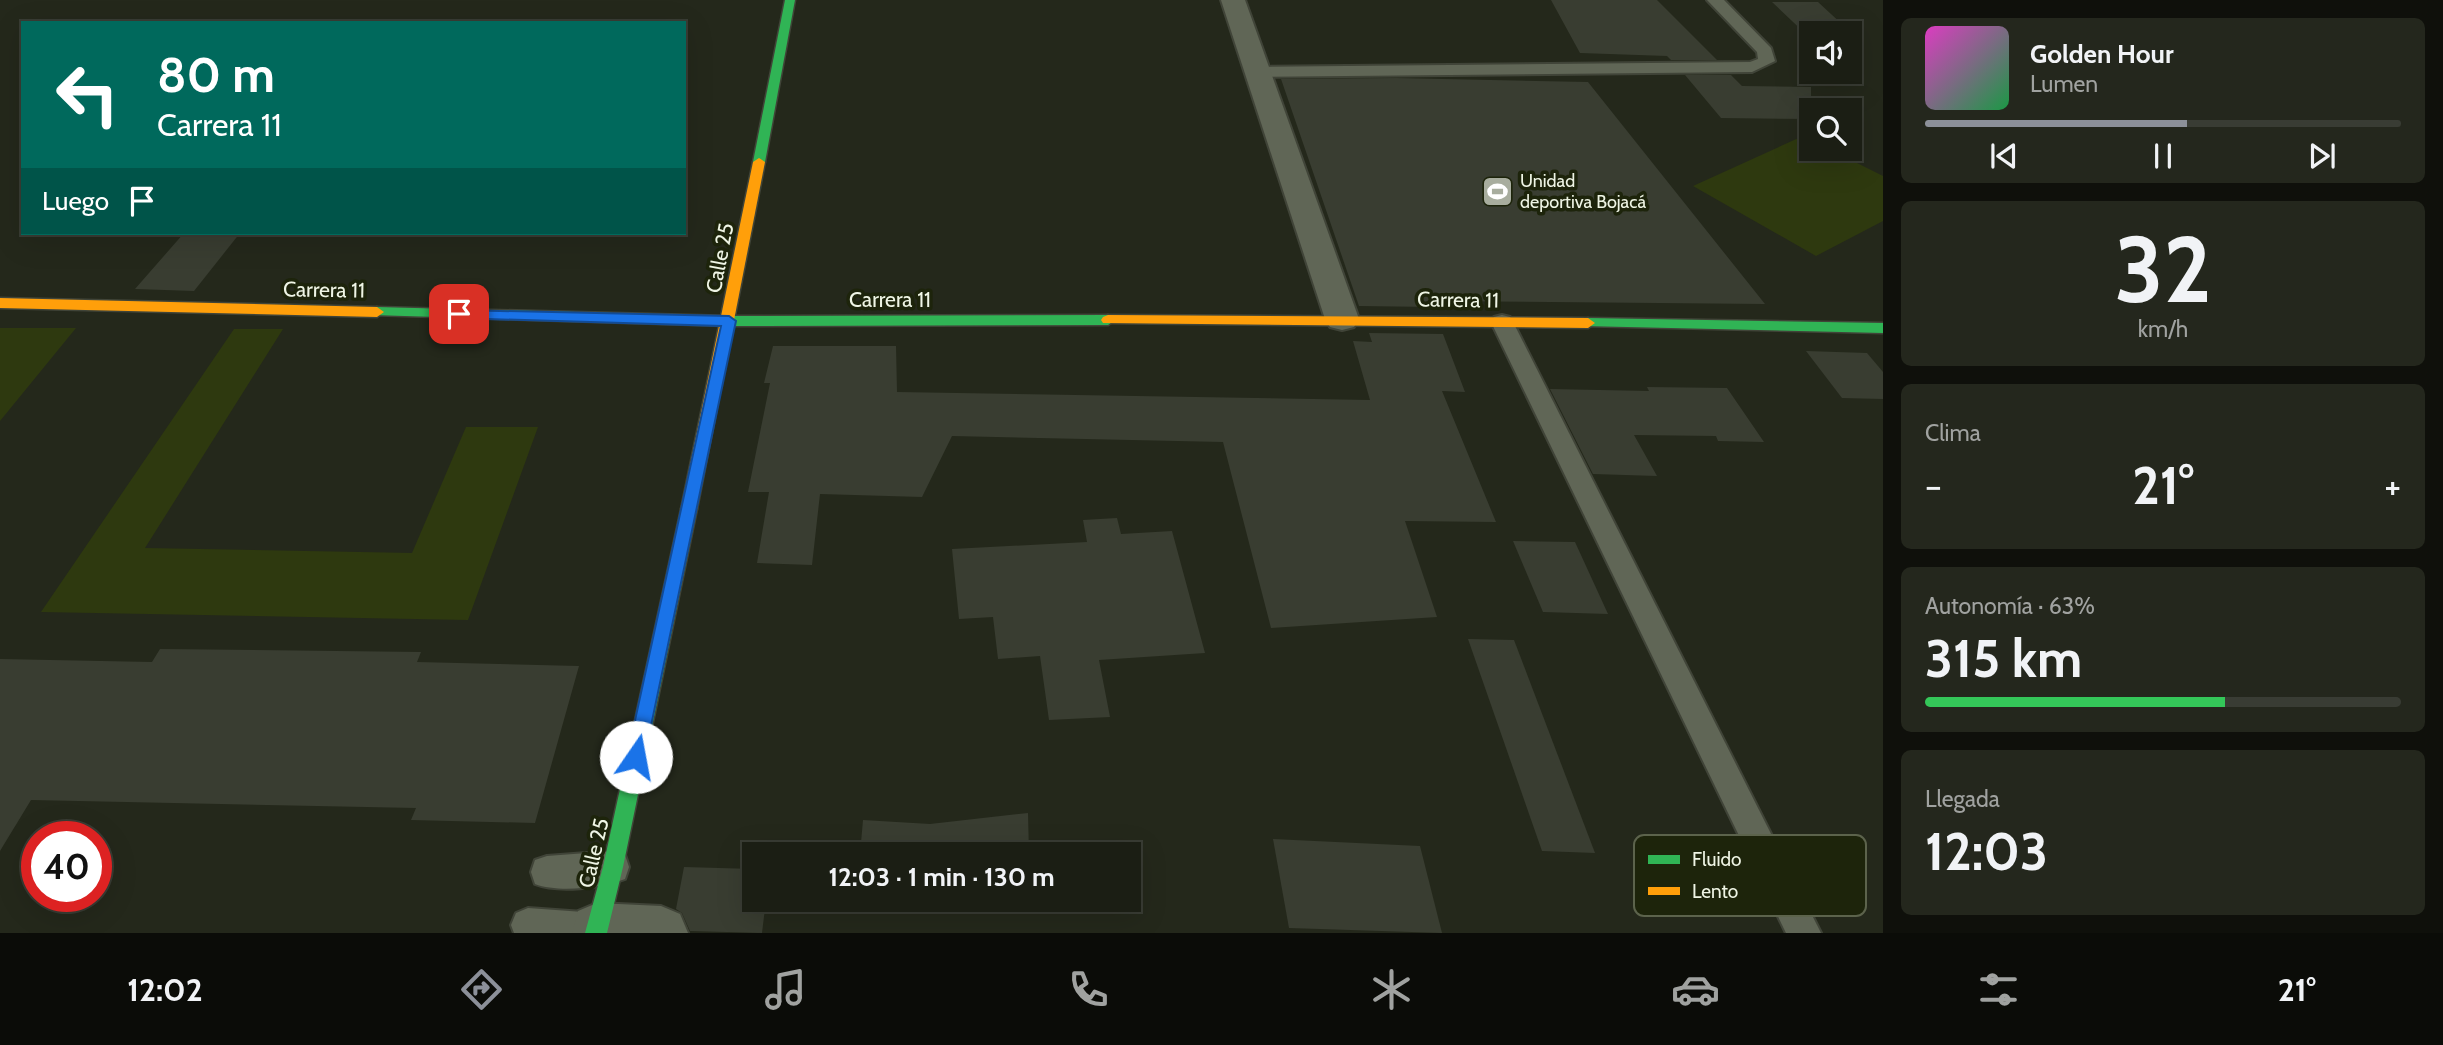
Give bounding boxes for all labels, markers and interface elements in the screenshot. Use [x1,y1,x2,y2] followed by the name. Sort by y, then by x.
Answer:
[1799,21,1862,161] map controls
[1799,21,1862,84] button: sound
[2030,38,2173,70] text: Golden Hour
[157,45,275,104] text: 80 m
[42,49,133,140] icon: left
[2030,70,2098,98] text: Lumen
[1799,98,1862,161] button: search
[157,105,282,144] text: Carrera 11
[1985,137,2023,175] icon: previous
[2144,137,2182,175] icon: pause
[2303,137,2341,175] icon: next
[1520,170,1646,213] place label: Unidad deportiva Bojacá
[1480,174,1514,208] sports icon: Unidad deportiva Bojacá
[123,182,161,220] icon: arrive
[42,185,109,217] text: Luego
[2114,214,2212,325] text: 32
[700,221,739,295] street label: Calle 25
[283,276,365,303] street label: Carrera 11
[429,284,489,344] pin
[1417,286,1499,313] street label: Carrera 11
[849,287,931,312] street label: Carrera 11
[440,295,478,333] icon: arrive
[2138,315,2188,343] text: km/h
[1925,419,1981,447] text: Clima
[2132,454,2194,517] text: 21°
[1925,462,1942,509] text: −
[2384,462,2401,509] text: +
[1925,592,2095,620] text: Autonomía · 63%
[1925,627,2082,690] text: 315 km
[599,720,673,794] position arrow
[1925,785,2000,813] text: Llegada
[573,816,614,890] street label: Calle 25
[1925,820,2048,883] text: 12:03
[21,821,112,912] speed limit sign: 40
[1634,835,1866,916] legend
[1692,848,1741,871] text: Fluido
[829,861,1055,893] text: 12:03 · 1 min · 130 m
[1692,880,1738,903] text: Lento
[457,965,506,1014] icon: directions
[761,965,810,1014] icon: music
[1064,965,1113,1014] icon: phone
[1367,965,1416,1014] icon: climate
[1671,965,1720,1014] icon: car
[1974,965,2023,1014] icon: filters
[127,970,203,1009] text: 12:02
[2278,970,2316,1009] text: 21°

